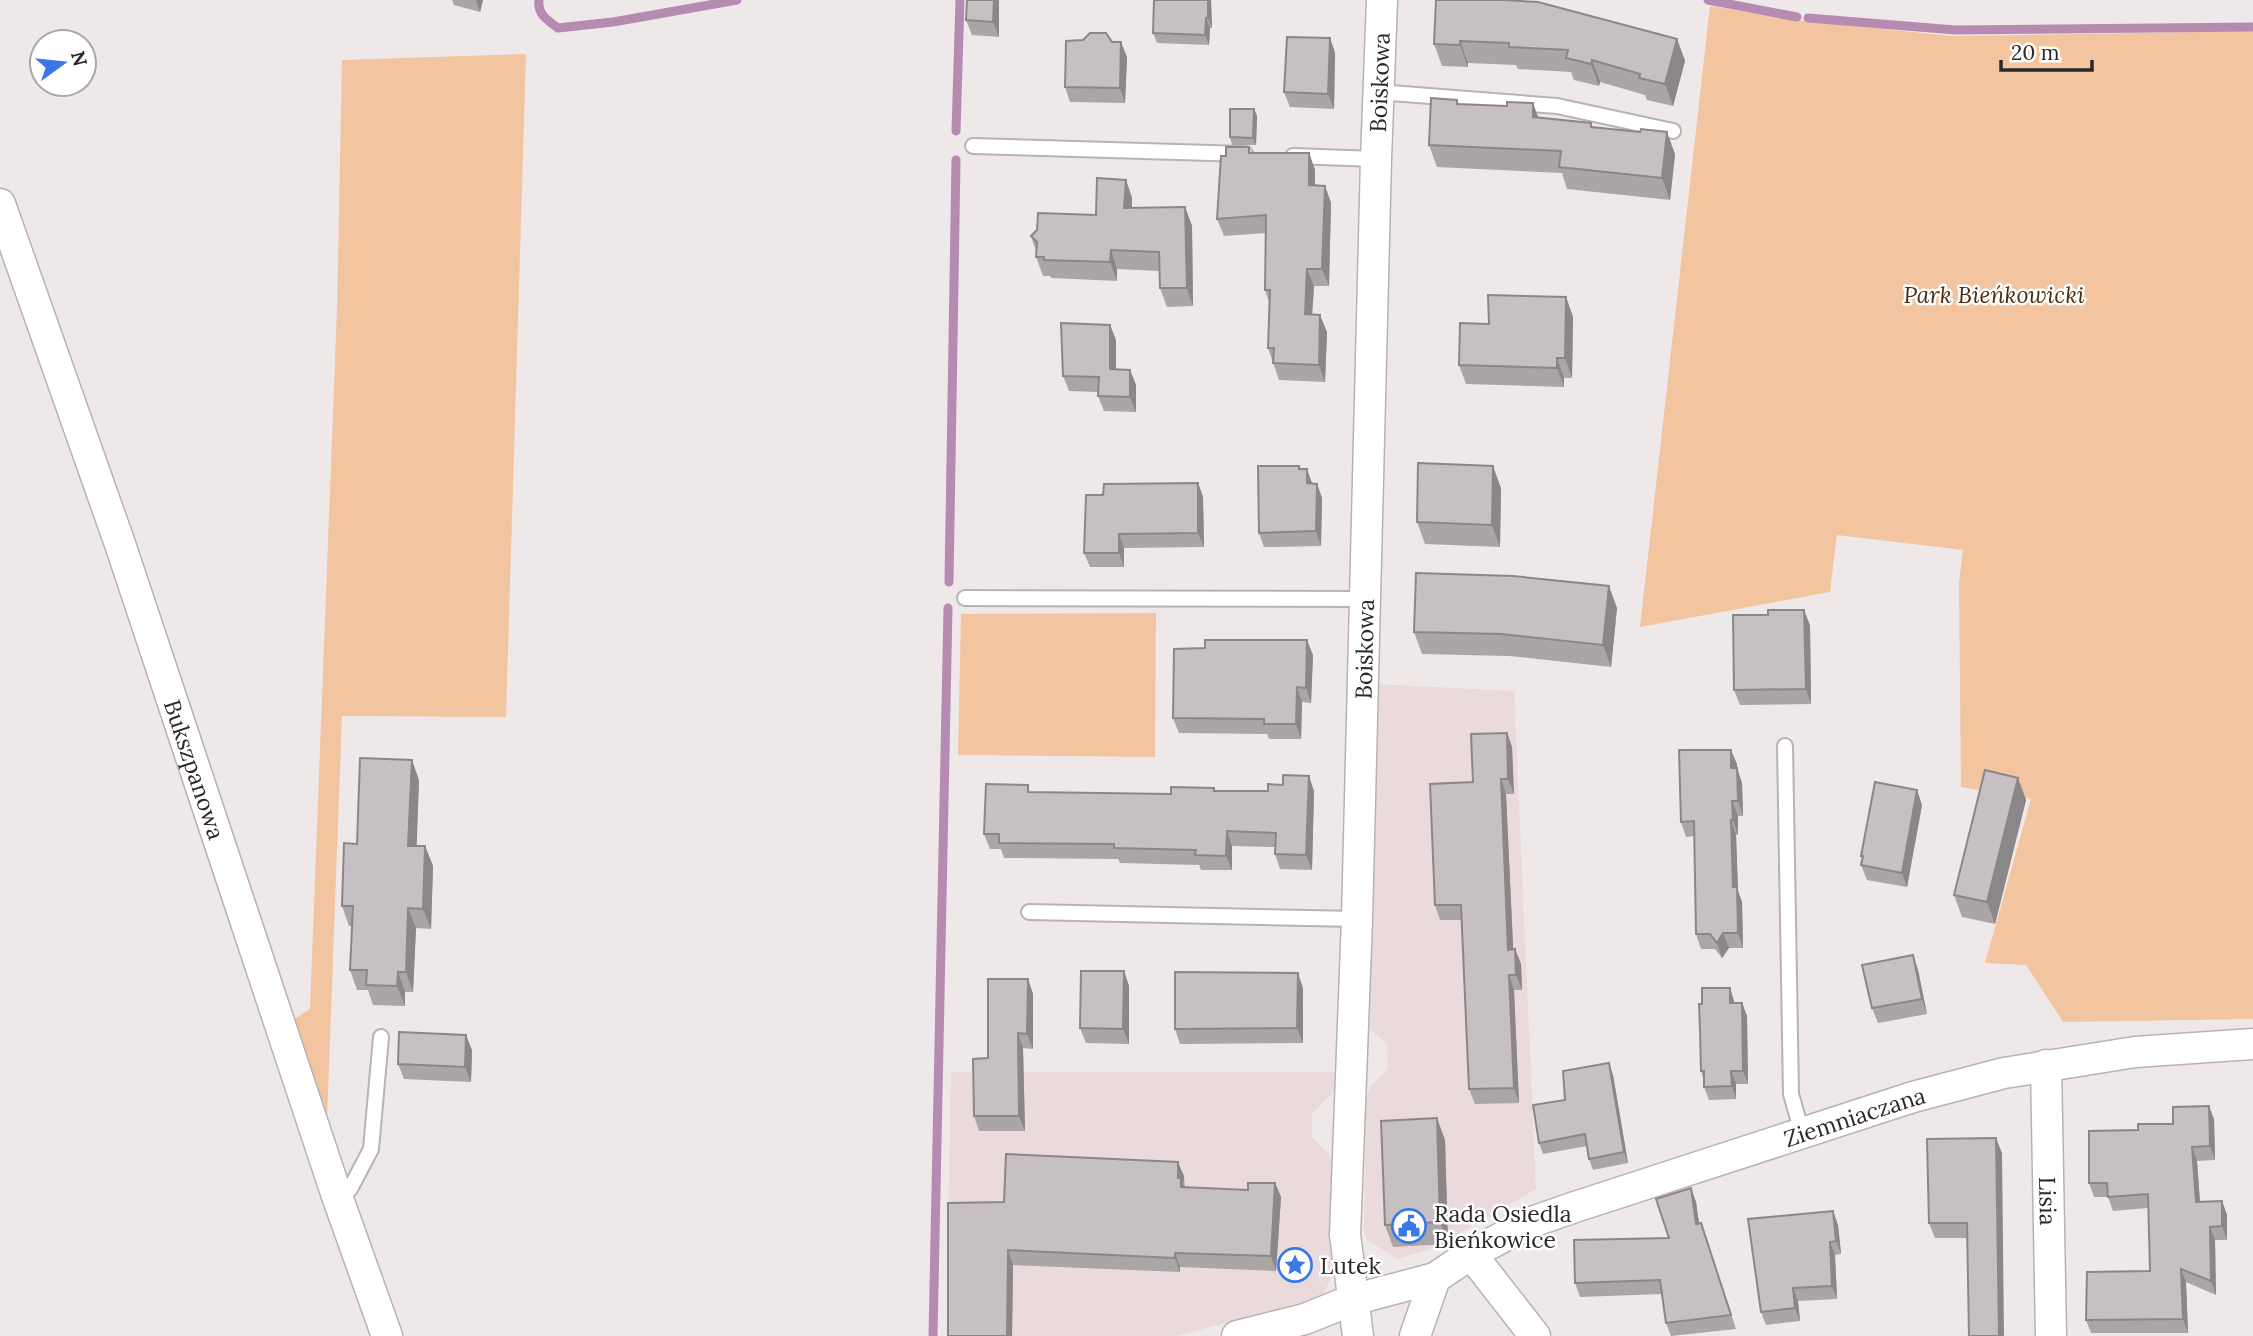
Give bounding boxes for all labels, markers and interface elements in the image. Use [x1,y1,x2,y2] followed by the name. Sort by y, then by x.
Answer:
[28,28,98,98] north arrow
[2001,28,2092,72] scale bar
[1363,32,1395,133] street label: Boiskowa
[2011,39,2060,66] text: 20 m
[66,48,93,69] text: N
[1903,280,2085,309] park label: Park Bieńkowicki
[1348,598,1379,700] street label: Boiskowa
[158,696,232,843] street label: Bukszpanowa
[1780,1080,1929,1153] street label: Ziemniaczana
[2034,1176,2063,1226] street label: Lisia
[1434,1199,1572,1254] place label: Rada Osiedla Bieńkowice
[1390,1207,1428,1245] public building icon: Rada Osiedla Bieńkowice
[1276,1246,1314,1284] place icon: Lutek
[1320,1251,1381,1280] place label: Lutek

